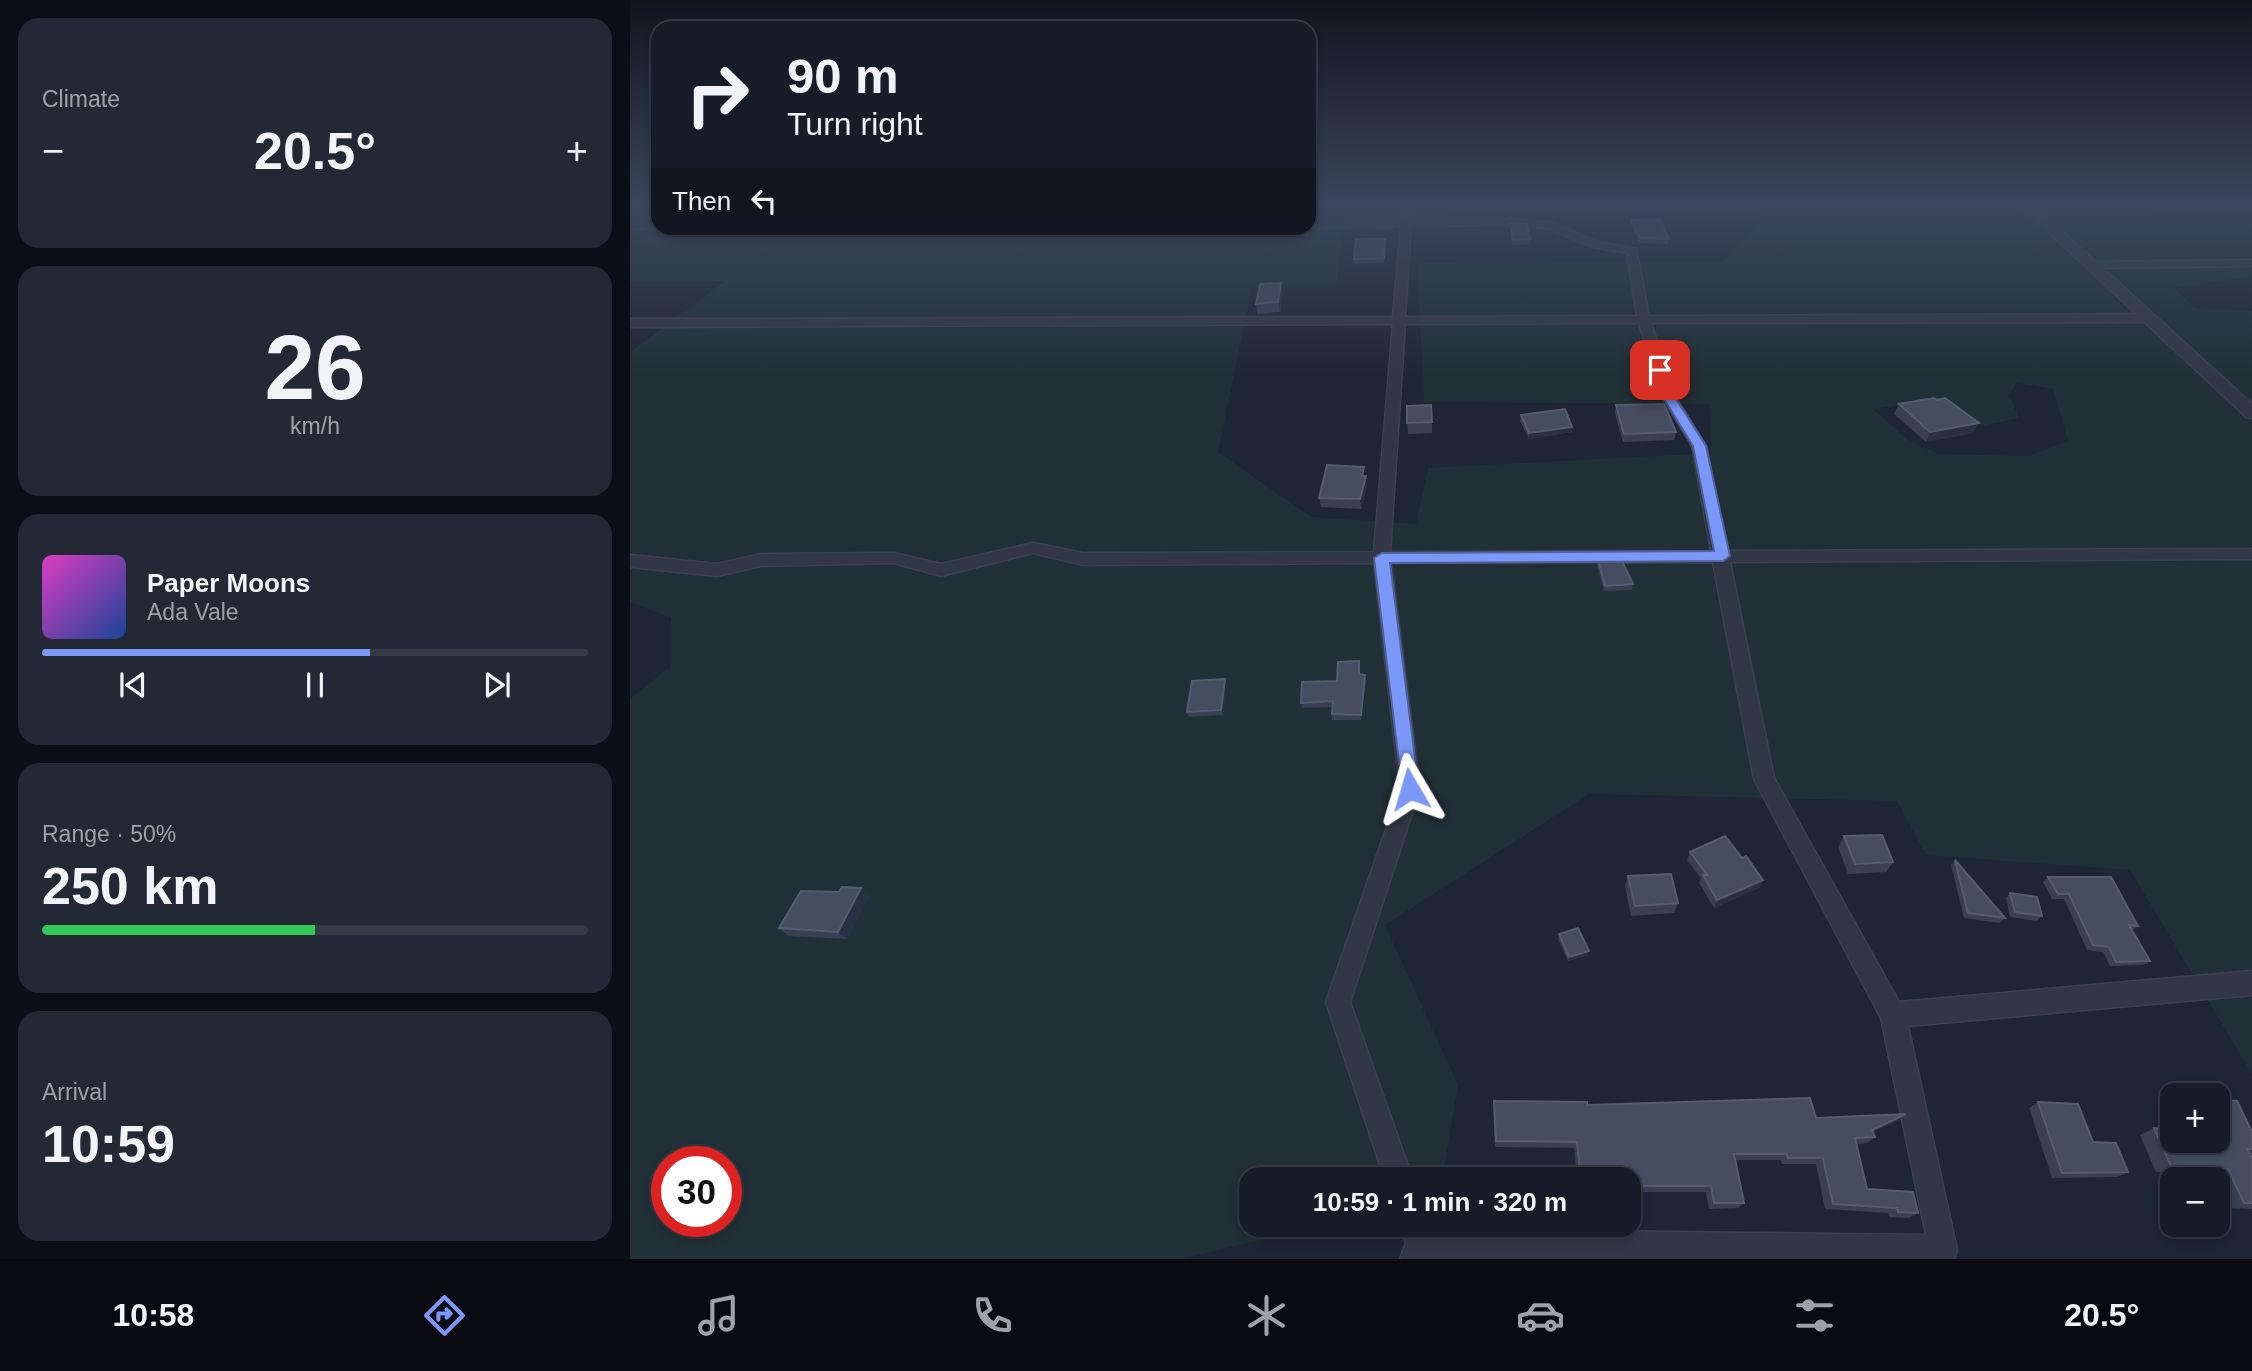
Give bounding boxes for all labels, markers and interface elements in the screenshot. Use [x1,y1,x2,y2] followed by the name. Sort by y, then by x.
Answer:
[672,49,763,140] icon: right
[787,49,899,103] text: 90 m
[42,86,120,112] text: Climate
[787,106,923,142] text: Turn right
[254,122,376,180] text: 20.5°
[42,130,64,172] text: −
[566,130,588,172] text: +
[745,182,783,220] icon: left
[672,186,731,216] text: Then
[264,317,366,418] text: 26
[1630,340,1690,400] pin
[1641,351,1679,389] icon: arrive
[290,413,340,439] text: km/h
[147,568,310,598] text: Paper Moons
[147,599,239,625] text: Ada Vale
[114,666,152,704] icon: previous
[296,666,334,704] icon: pause
[478,666,516,704] icon: next
[1373,752,1447,826] position arrow
[42,821,176,847] text: Range · 50%
[42,857,218,915] text: 250 km
[42,1079,107,1105] text: Arrival
[2160,1083,2230,1237] map controls
[2160,1083,2230,1153] button: +
[42,1115,175,1173] text: 10:59
[651,1146,742,1237] speed limit sign: 30
[2160,1167,2230,1237] button: −
[1313,1187,1567,1217] text: 10:59 · 1 min · 320 m
[420,1291,469,1340] icon: directions
[694,1291,743,1340] icon: music
[968,1291,1017,1340] icon: phone
[1242,1291,1291,1340] icon: climate
[1516,1291,1565,1340] icon: car
[1790,1291,1839,1340] icon: filters
[113,1297,194,1333] text: 10:58
[2064,1297,2139,1333] text: 20.5°

